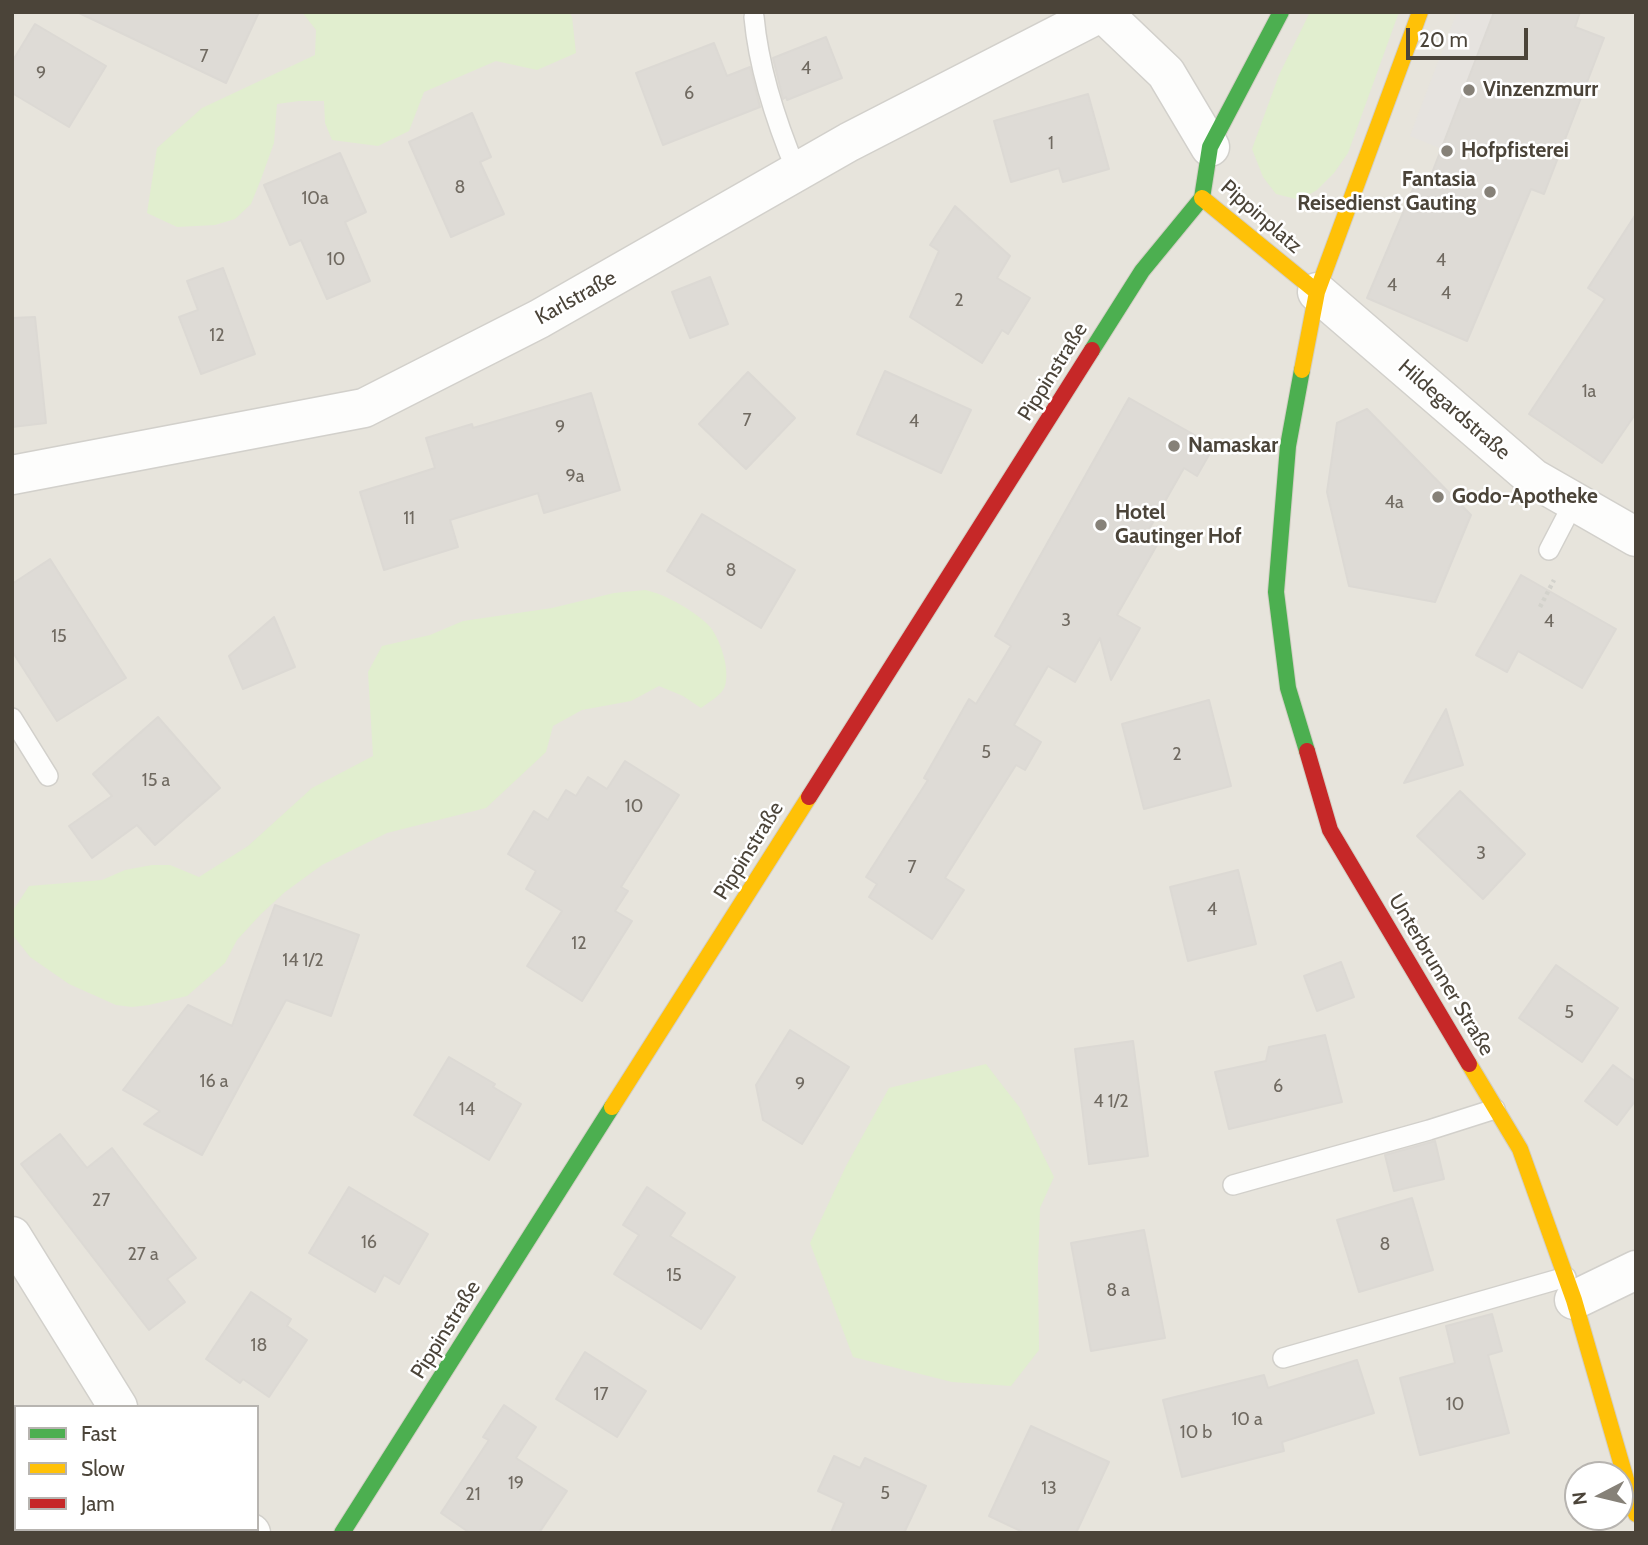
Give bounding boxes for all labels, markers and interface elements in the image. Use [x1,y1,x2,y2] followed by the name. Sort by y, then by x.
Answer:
[1410,14,1532,58] scale bar
[1419,27,1468,52] text: 20 m
[199,46,209,68] house number: 7
[801,58,811,80] house number: 4
[36,63,46,85] house number: 9
[1483,77,1598,103] place label: Vinzenzmurr
[1461,82,1477,98] marker: Vinzenzmurr
[684,83,694,105] house number: 6
[1048,133,1054,155] house number: 1
[1461,138,1569,164] place label: Hofpfisterei
[1439,143,1455,159] marker: Hofpfisterei
[1297,167,1476,217] place label: Fantasia Reisedienst Gauting
[1215,175,1307,259] street label: Pippinplatz
[455,177,465,199] house number: 8
[1482,184,1498,200] marker: Fantasia Reisedienst Gauting
[301,188,329,210] house number: 10a
[327,249,345,271] house number: 10
[1436,250,1446,272] house number: 4
[531,265,621,331] street label: Karlstraße
[1387,275,1397,297] house number: 4
[1441,283,1451,305] house number: 4
[954,290,964,312] house number: 2
[1013,318,1093,426] street label: Pippinstraße
[209,325,225,347] house number: 12
[1393,355,1515,465] street label: Hildegardstraße
[1582,381,1596,403] house number: 1a
[742,410,752,432] house number: 7
[909,411,919,433] house number: 4
[555,417,565,439] house number: 9
[1188,433,1278,459] place label: Namaskar
[1166,438,1182,454] marker: Namaskar
[566,466,584,488] house number: 9a
[1452,484,1598,510] place label: Godo-Apotheke
[1430,489,1446,505] marker: Godo-Apotheke
[1384,492,1404,514] house number: 4a
[1115,500,1242,550] place label: Hotel Gautinger Hof
[403,508,415,530] house number: 11
[1093,517,1109,533] marker: Hotel Gautinger Hof
[726,560,736,582] house number: 8
[1061,610,1071,632] house number: 3
[1544,611,1554,633] house number: 4
[51,626,67,648] house number: 15
[981,742,991,764] house number: 5
[1172,744,1182,766] house number: 2
[142,770,170,792] house number: 15 a
[625,796,643,818] house number: 10
[709,797,789,905] street label: Pippinstraße
[1476,843,1486,865] house number: 3
[907,857,917,879] house number: 7
[1383,890,1499,1060] street label: Unterbrunner Straße
[1207,899,1217,921] house number: 4
[571,933,587,955] house number: 12
[282,950,324,972] house number: 14 1/2
[1564,1002,1574,1024] house number: 5
[200,1071,228,1093] house number: 16 a
[795,1074,805,1096] house number: 9
[1273,1076,1283,1098] house number: 6
[1093,1091,1129,1113] house number: 4 1/2
[459,1099,475,1121] house number: 14
[92,1190,110,1212] house number: 27
[361,1232,377,1254] house number: 16
[1380,1234,1390,1256] house number: 8
[127,1244,159,1266] house number: 27 a
[666,1265,682,1287] house number: 15
[406,1276,486,1384] street label: Pippinstraße
[1106,1280,1130,1302] house number: 8 a
[251,1335,267,1357] house number: 18
[594,1384,608,1406] house number: 17
[1446,1394,1464,1416] house number: 10
[14,1405,259,1531] legend
[1231,1409,1263,1431] house number: 10 a
[81,1421,117,1446] text: Fast
[1180,1422,1212,1444] house number: 10 b
[81,1456,125,1481] text: Slow
[1564,1461,1634,1531] north arrow
[508,1473,524,1495] house number: 19
[1041,1478,1057,1500] house number: 13
[880,1483,890,1505] house number: 5
[465,1484,481,1506] house number: 21
[1567,1490,1592,1506] text: N
[81,1491,115,1516] text: Jam

